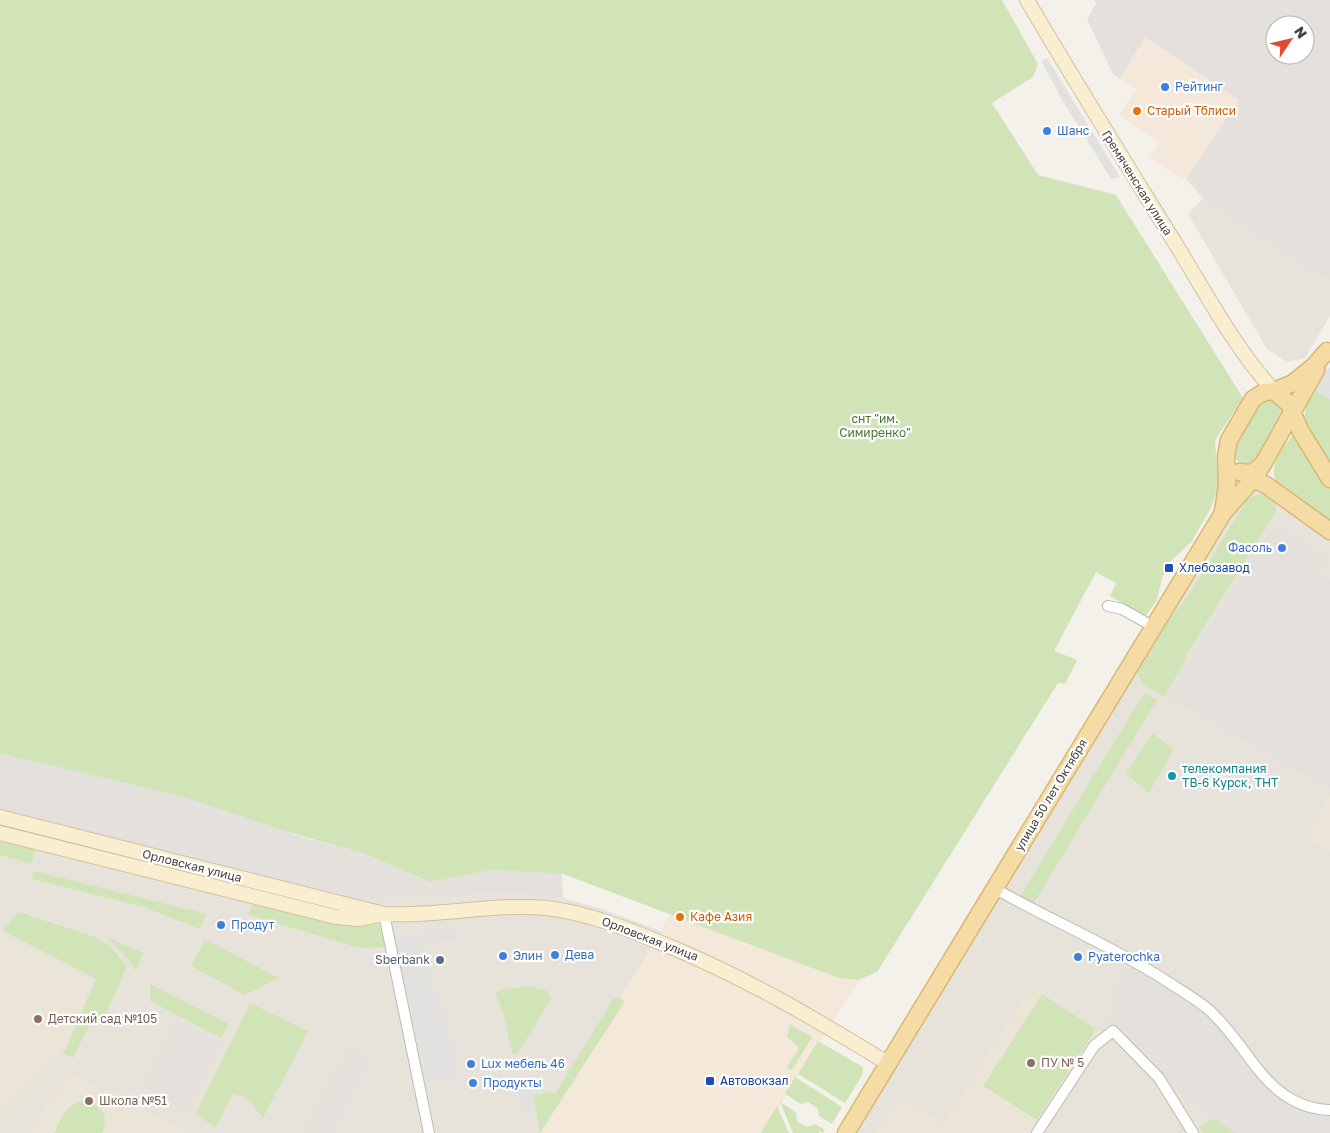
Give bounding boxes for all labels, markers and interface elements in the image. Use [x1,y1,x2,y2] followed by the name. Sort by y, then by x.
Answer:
[1265,15,1315,65] north arrow
[1291,23,1311,41] text: N
[1175,79,1224,94] place label: Рейтинг
[1159,81,1171,93] marker: Рейтинг
[1147,103,1236,118] place label: Старый Тблиси
[1131,105,1143,117] marker: Старый Тблиси
[1057,123,1090,138] place label: Шанс
[1041,125,1053,137] marker: Шанс
[1099,127,1176,238] street label: Гремяченская улица
[839,411,911,440] park label: снт "им. Симиренко"
[1228,540,1272,555] place label: Фасоль
[1276,542,1288,554] marker: Фасоль
[1179,560,1250,575] place label: Хлебозавод
[1163,562,1175,574] marker: Хлебозавод
[1011,736,1090,853] street label: улица 50 лет Октября
[1182,761,1279,790] place label: телекомпания ТВ-6 Курск, ТНТ
[1166,770,1178,782] marker: телекомпания ТВ-6 Курск, ТНТ
[141,846,244,885] street label: Орловская улица
[690,909,752,924] place label: Кафе Азия
[674,911,686,923] marker: Кафе Азия
[600,913,701,964] street label: Орловская улица
[231,917,275,932] place label: Продут
[215,919,227,931] marker: Продут
[565,947,594,962] place label: Дева
[513,948,542,963] place label: Элин
[549,949,561,961] marker: Дева
[1088,949,1160,964] place label: Pyaterochka
[497,950,509,962] marker: Элин
[1072,951,1084,963] marker: Pyaterochka
[375,952,430,967] place label: Sberbank
[434,954,446,966] marker: Sberbank
[48,1011,157,1026] place label: Детский сад №105
[32,1013,44,1025] marker: Детский сад №105
[1041,1055,1084,1070] place label: ПУ № 5
[481,1056,565,1071] place label: Lux мебель 46
[1025,1057,1037,1069] marker: ПУ № 5
[465,1058,477,1070] marker: Lux мебель 46
[720,1073,789,1088] place label: Автовокзал
[483,1075,542,1090] place label: Продукты
[704,1075,716,1087] marker: Автовокзал
[467,1077,479,1089] marker: Продукты
[99,1093,167,1108] place label: Школа №51
[83,1095,95,1107] marker: Школа №51

